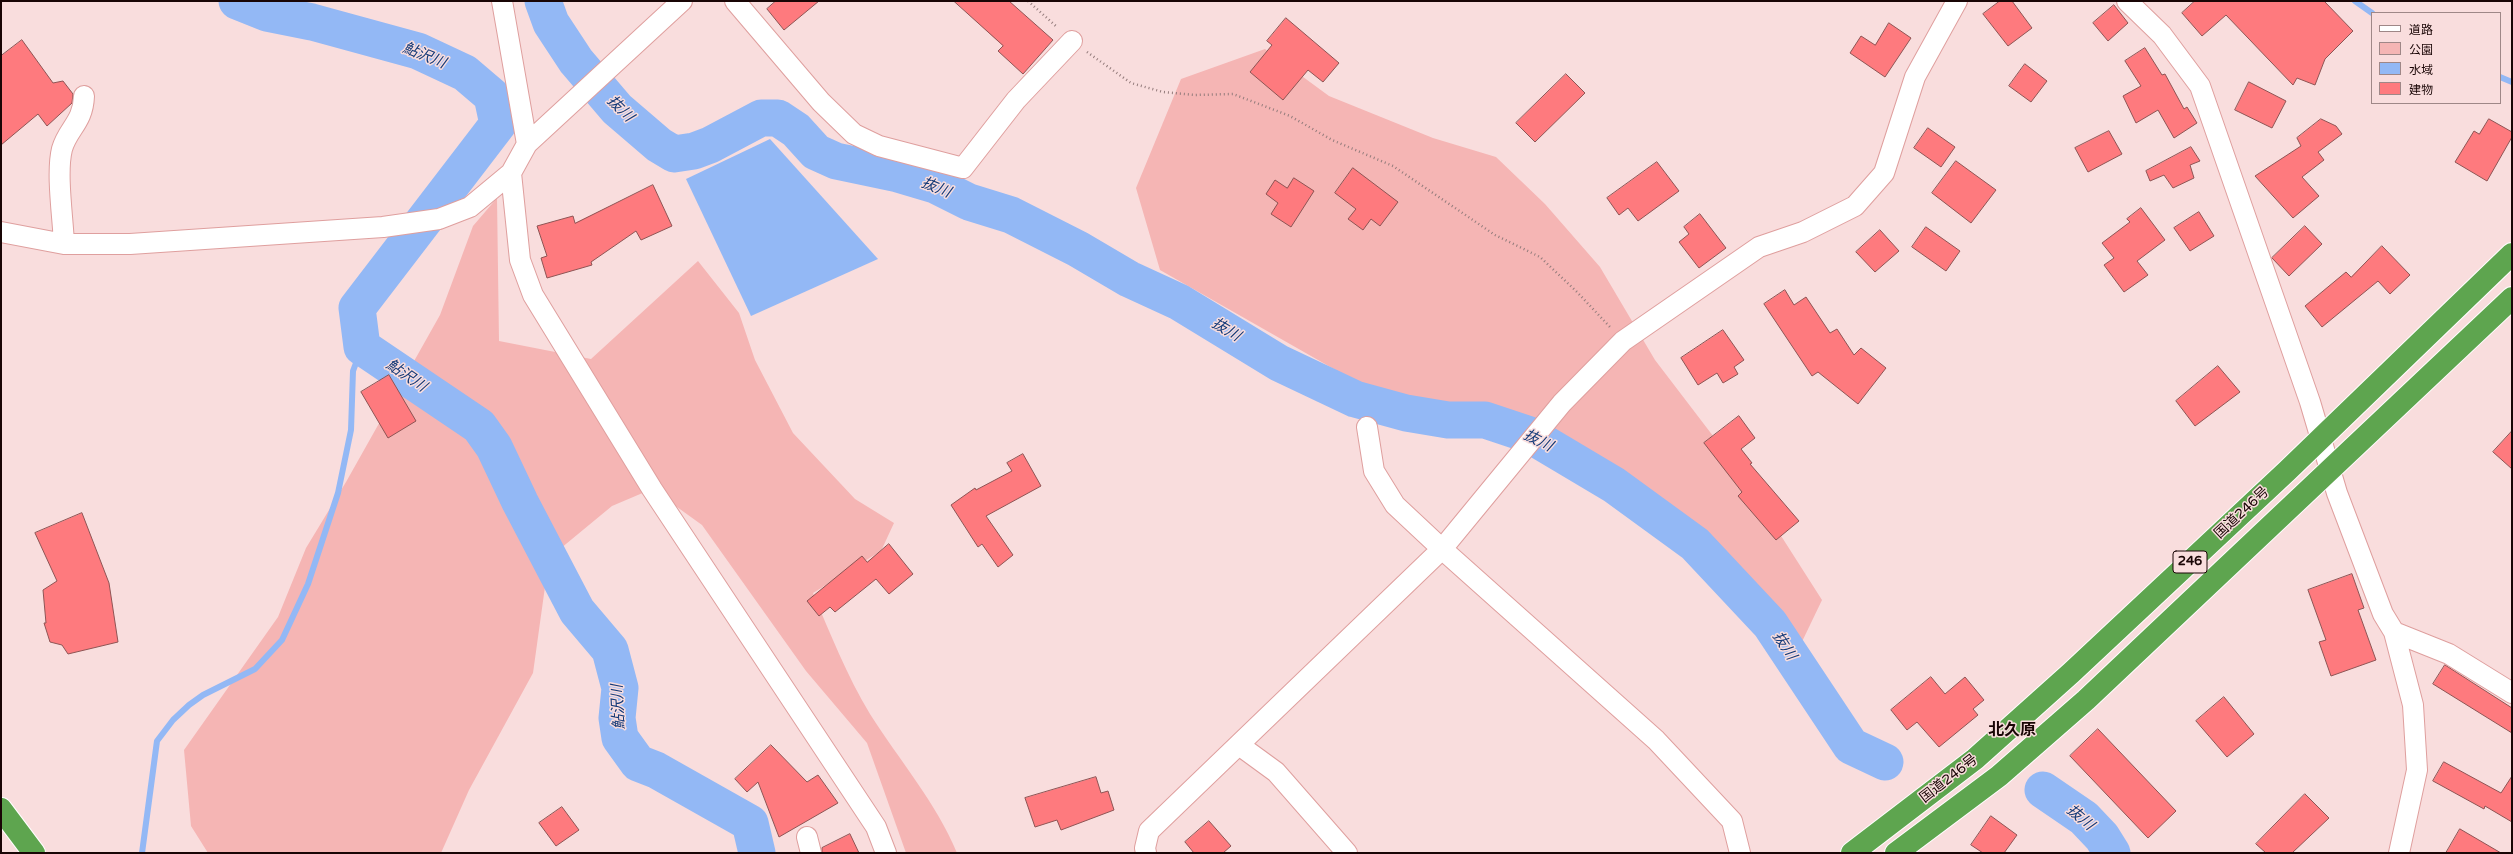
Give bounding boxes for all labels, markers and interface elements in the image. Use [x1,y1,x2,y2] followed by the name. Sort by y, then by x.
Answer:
[2371,12,2501,104] legend
[2409,23,2433,37] text: 道路
[400,39,448,73] water label: 鮎沢川
[2409,43,2433,57] text: 公園
[2409,63,2433,77] text: 水域
[2409,83,2433,97] text: 建物
[603,92,637,126] water label: 抜川
[919,174,953,202] water label: 抜川
[1209,315,1243,345] water label: 抜川
[382,356,430,396] water label: 鮎沢川
[1521,426,1555,456] water label: 抜川
[2211,484,2273,542] street label: 国道246号
[2173,551,2207,573] road number: 246
[1768,629,1800,663] water label: 抜川
[609,684,629,730] water label: 鮎沢川
[1988,721,2036,741] district label: 北久原
[1917,751,1981,807] street label: 国道246号
[2063,801,2097,835] water label: 抜川

